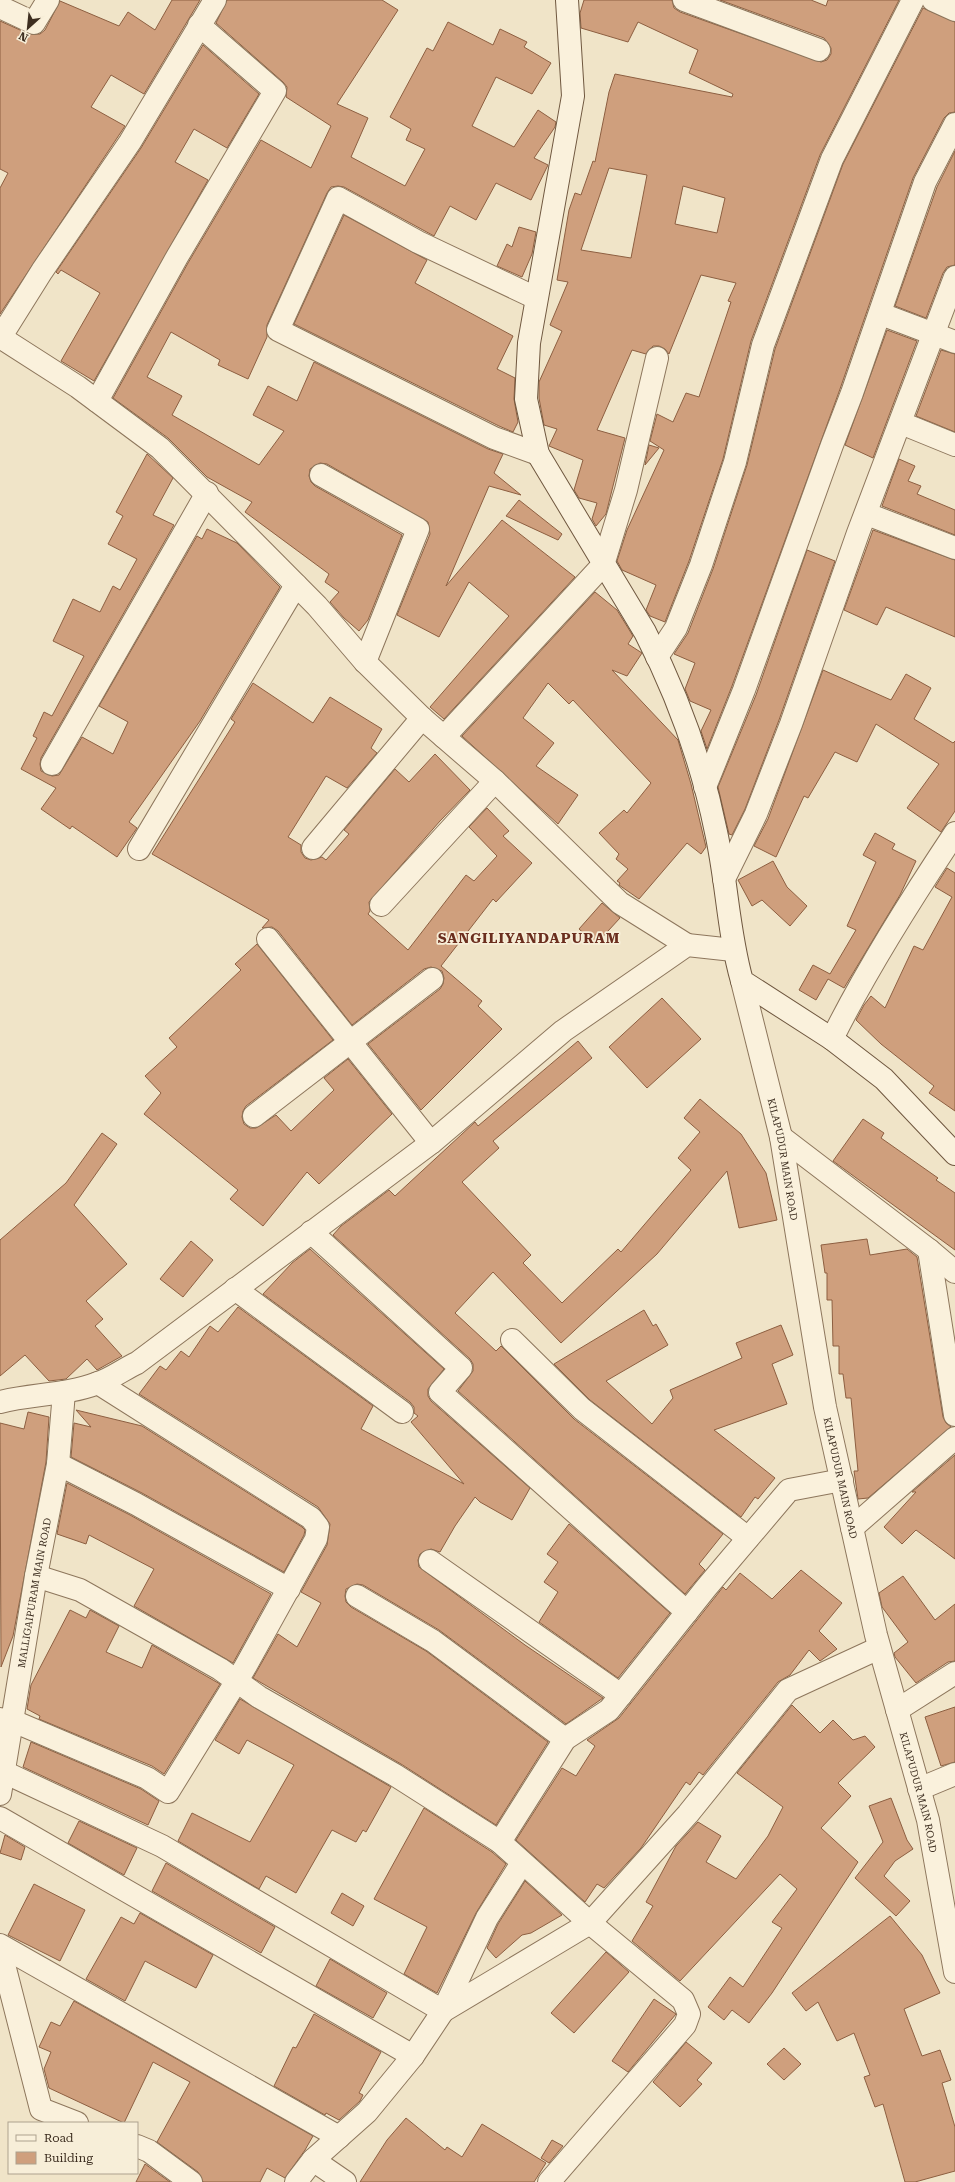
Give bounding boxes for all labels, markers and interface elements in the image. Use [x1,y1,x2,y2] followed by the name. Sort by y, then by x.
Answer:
[8,8,48,48] north arrow
[16,29,30,44] text: N
[438,930,620,946] district label: SANGILIYANDAPURAM
[766,1097,800,1221] street label: KILAPUDUR MAIN ROAD
[822,1416,860,1540] street label: KILAPUDUR MAIN ROAD
[15,1517,53,1669] street label: MALLIGAIPURAM MAIN ROAD
[898,1731,939,1854] street label: KILAPUDUR MAIN ROAD
[8,2122,138,2174] legend
[44,2131,74,2145] text: Road
[44,2151,93,2165] text: Building

